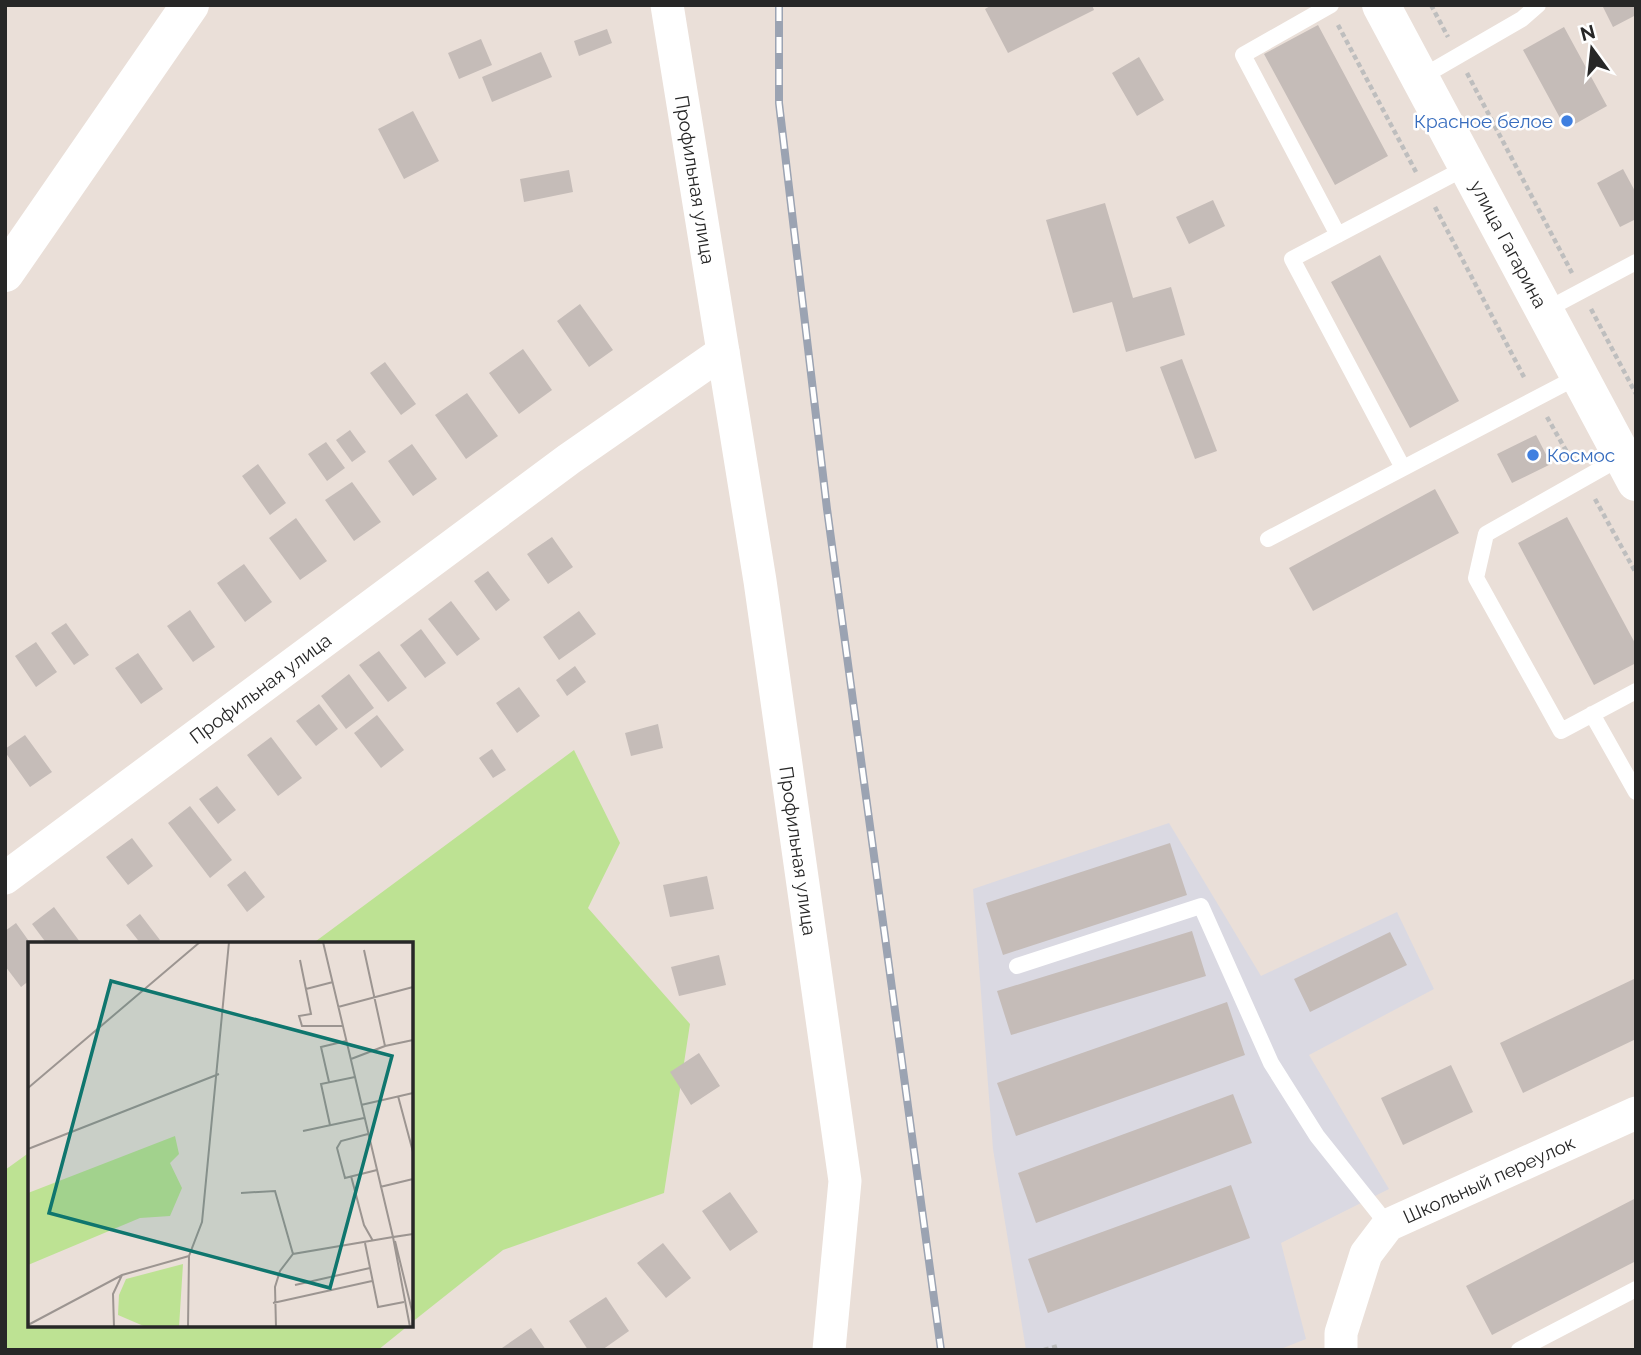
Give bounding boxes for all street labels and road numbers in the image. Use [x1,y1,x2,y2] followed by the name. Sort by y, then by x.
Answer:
[671,94,720,266] street label: Профильная улица
[1466,176,1552,312] street label: улица Гагарина
[185,629,335,748] street label: Профильная улица
[775,765,821,937] street label: Профильная улица
[1400,1131,1578,1228] street label: Школьный переулок

